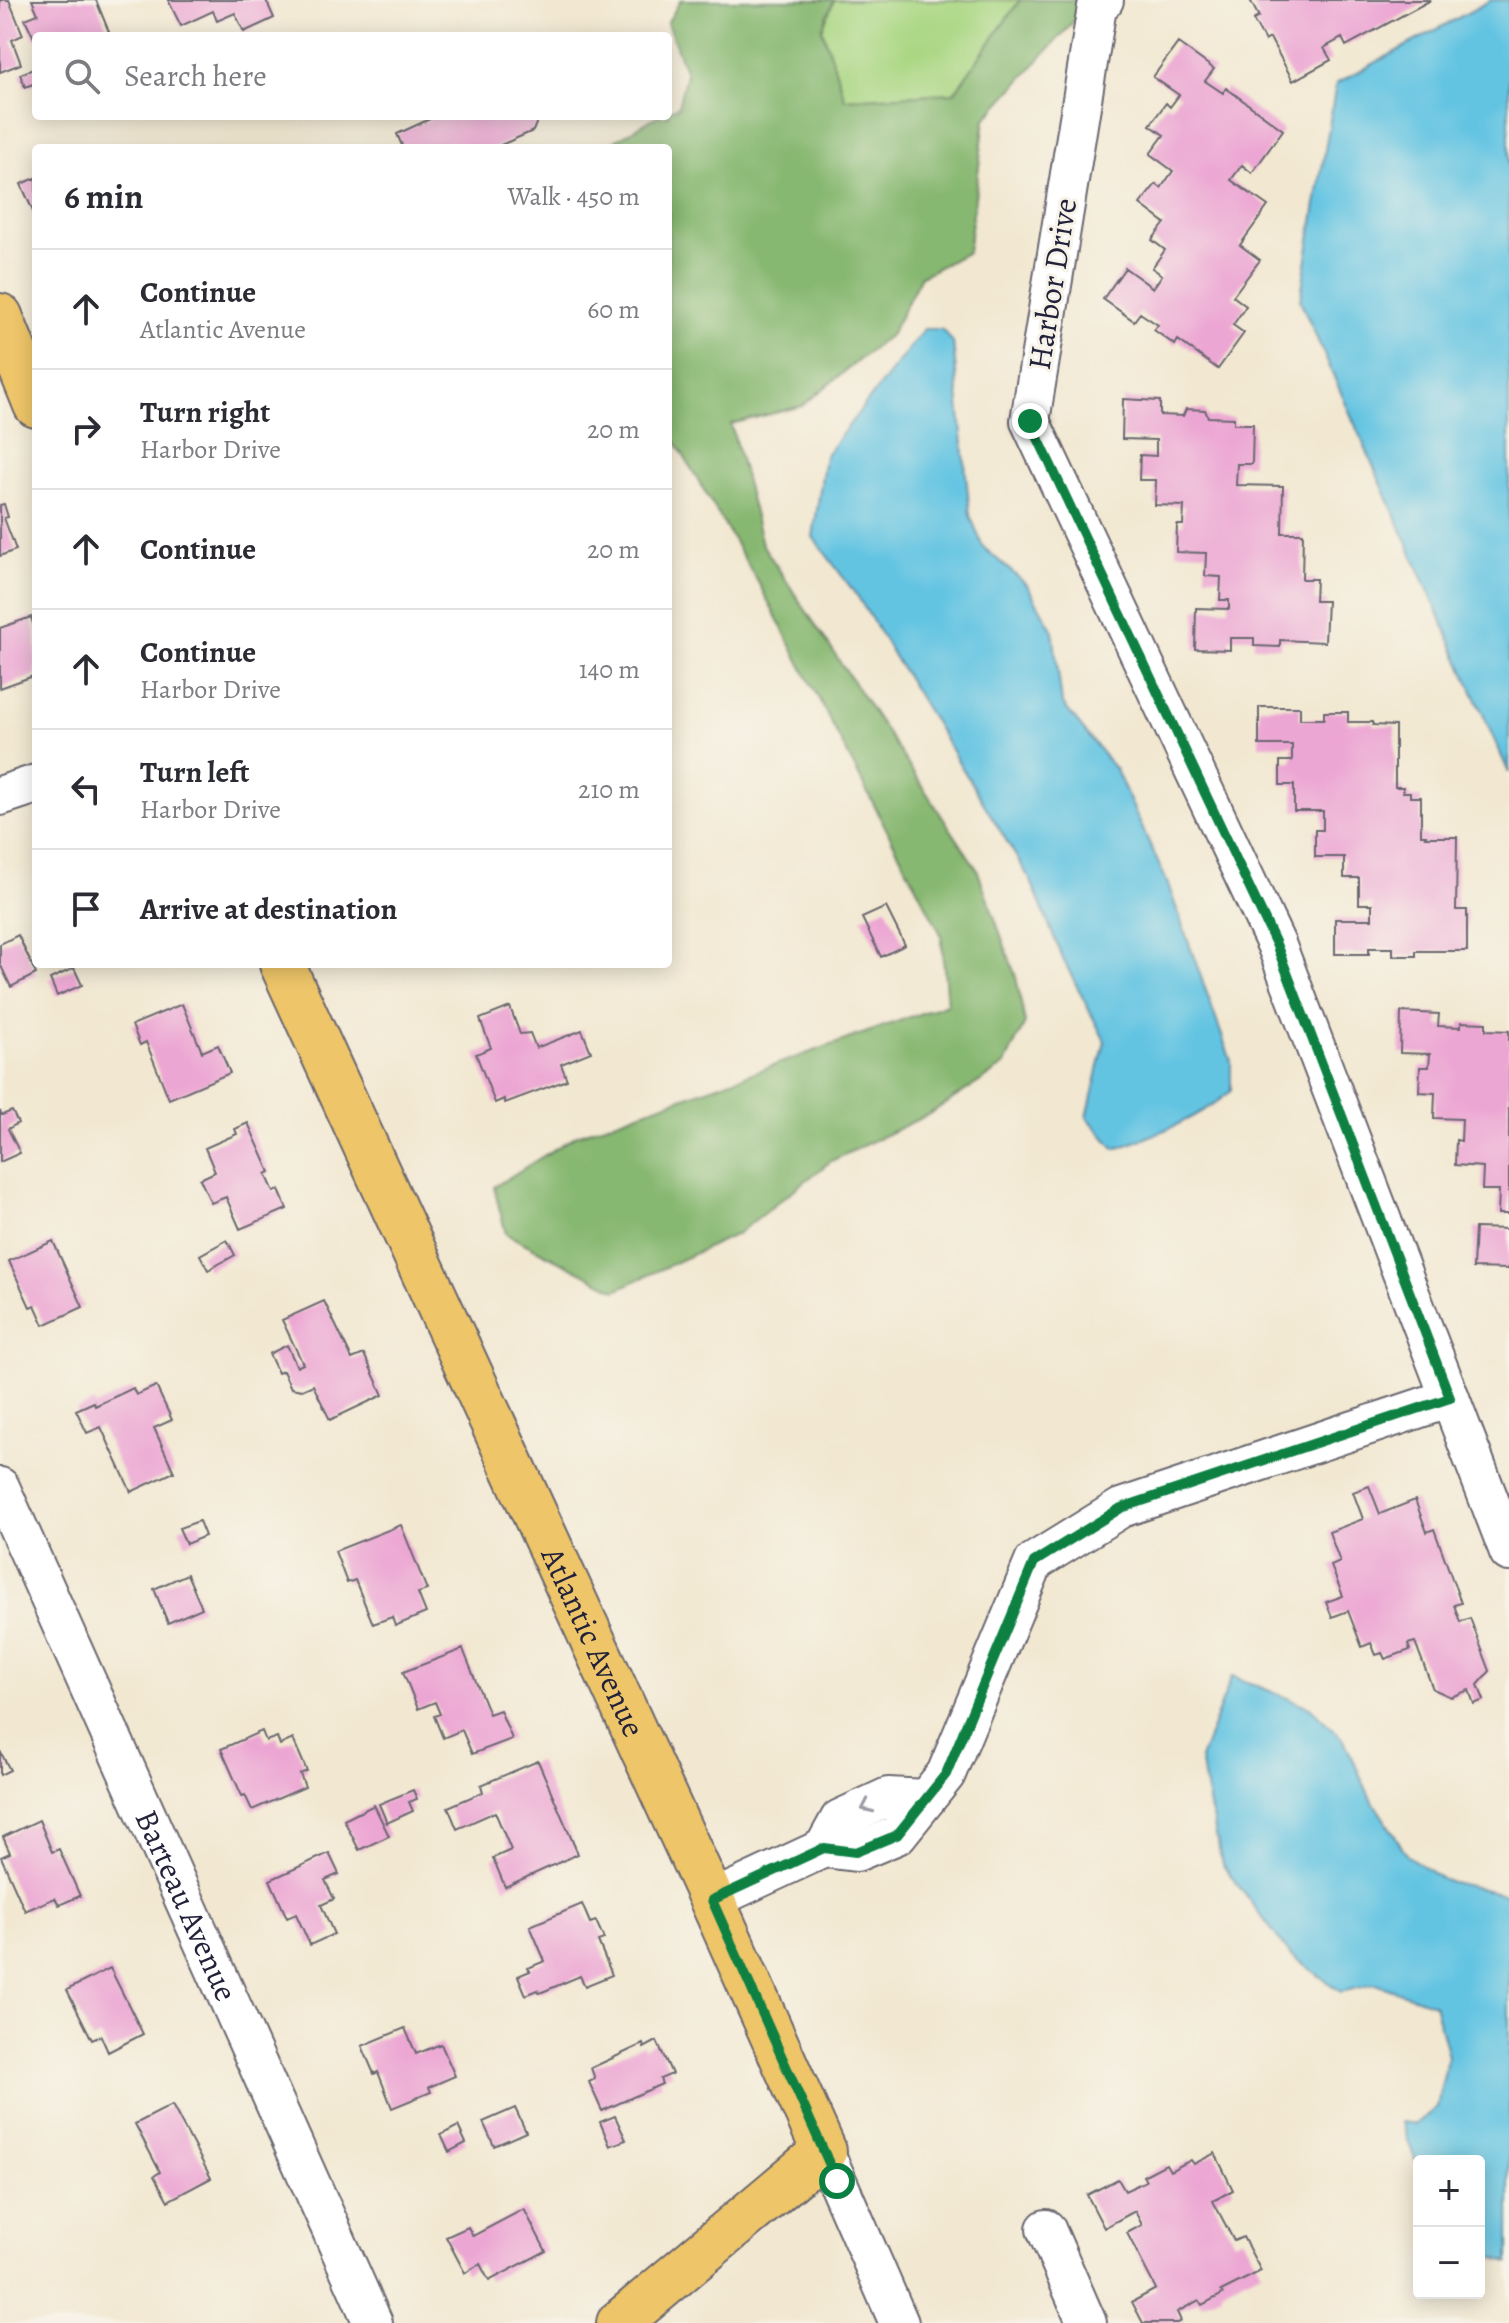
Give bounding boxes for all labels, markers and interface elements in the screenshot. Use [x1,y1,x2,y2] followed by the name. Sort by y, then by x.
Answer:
[32,32,672,120] search box
[60,54,104,98] icon: search
[124,56,267,96] text: Search here
[64,173,143,220] text: 6 min
[507,179,640,214] text: Walk · 450 m
[1017,195,1087,373] street label: Harbor Drive
[140,272,256,312] text: Continue
[64,287,108,331] icon: ahead
[587,292,640,327] text: 60 m
[140,312,306,347] text: Atlantic Avenue
[140,392,270,432] text: Turn right
[1012,403,1048,439] route end
[64,407,108,451] icon: right
[587,412,640,447] text: 20 m
[140,432,281,467] text: Harbor Drive
[64,527,108,571] icon: ahead
[140,529,256,569] text: Continue
[587,532,640,567] text: 20 m
[140,632,256,672] text: Continue
[64,647,108,691] icon: ahead
[579,652,640,687] text: 140 m
[140,672,281,707] text: Harbor Drive
[140,752,249,792] text: Turn left
[64,767,108,811] icon: left
[578,772,640,807] text: 210 m
[140,792,281,827] text: Harbor Drive
[64,887,108,931] icon: arrive
[140,889,397,929] text: Arrive at destination
[530,1539,656,1744] street label: Atlantic Avenue
[860,1797,875,1813] one-way arrow
[125,1803,248,2008] street label: Barteau Avenue
[1413,2155,1485,2299] map controls
[1413,2155,1485,2227] button: +
[819,2163,855,2199] route start
[1413,2227,1485,2299] button: −

